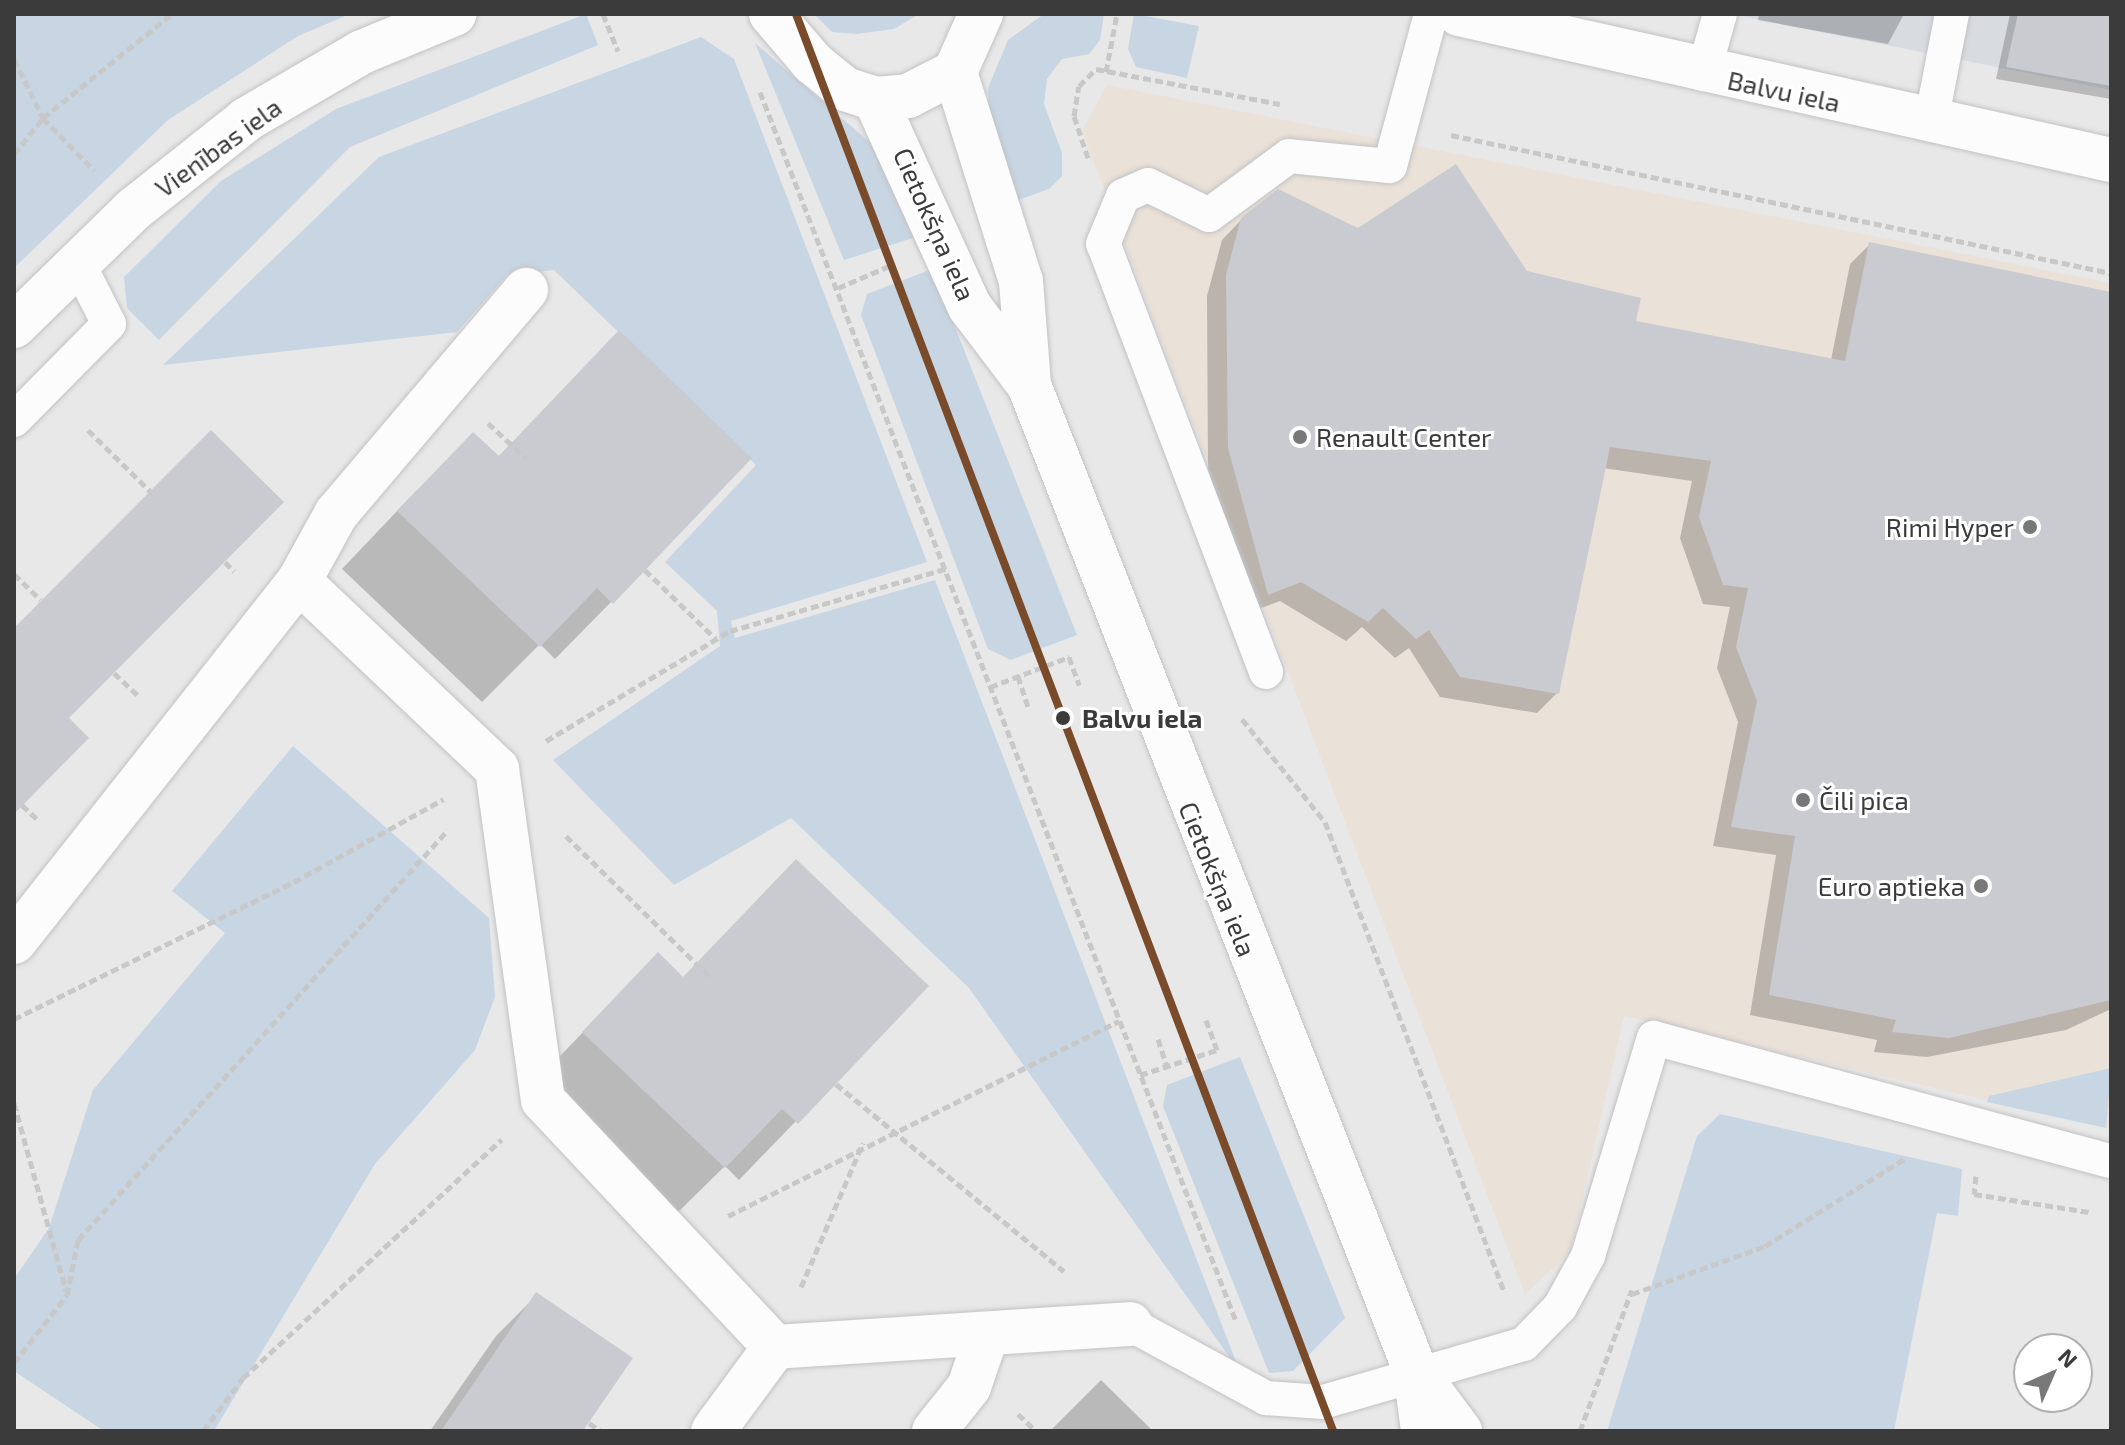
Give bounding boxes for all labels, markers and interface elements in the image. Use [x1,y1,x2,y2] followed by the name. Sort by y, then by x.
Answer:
[1725,64,1843,118] street label: Balvu iela
[149,91,287,203] street label: Vienības iela
[887,143,983,305] street label: Cietokšņa iela
[1316,421,1492,453] place label: Renault Center
[1291,428,1309,446] marker: Renault Center
[1886,511,2014,543] place label: Rimi Hyper
[2021,518,2039,536] marker: Rimi Hyper
[1082,702,1202,734] place label: Balvu iela
[1051,706,1075,730] marker: Balvu iela
[1819,784,1909,816] place label: Čili pica
[1794,791,1812,809] marker: Čili pica
[1173,797,1263,961] street label: Cietokšņa iela
[1818,870,1965,902] place label: Euro aptieka
[1972,877,1990,895] marker: Euro aptieka
[2013,1333,2093,1413] north arrow
[2054,1343,2083,1372] text: N

